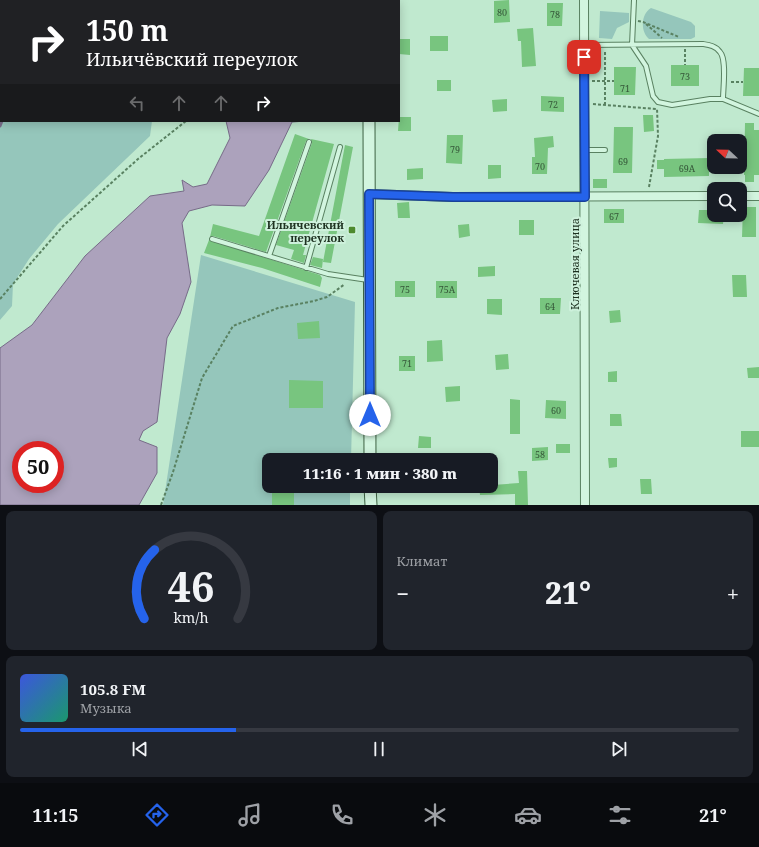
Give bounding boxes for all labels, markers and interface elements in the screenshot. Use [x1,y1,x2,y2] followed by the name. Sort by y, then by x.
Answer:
[497,6,507,19] house number: 80
[550,8,560,21] house number: 78
[86,11,168,49] text: 150 m
[20,16,72,68] icon: right
[567,40,601,74] pin
[573,46,595,68] icon: arrive
[86,47,298,71] text: Ильичёвский переулок
[680,70,690,83] house number: 73
[620,82,630,95] house number: 71
[126,92,148,114] icon: left
[168,92,190,114] icon: ahead
[210,92,232,114] icon: ahead
[252,92,274,114] icon: right
[548,98,558,111] house number: 72
[707,134,747,174] north arrow
[707,134,747,222] map controls
[450,143,460,156] house number: 79
[618,155,628,168] house number: 69
[535,160,545,173] house number: 70
[679,162,696,175] house number: 69А
[707,182,747,222] button: search
[609,210,619,223] house number: 67
[267,217,345,245] place label: Ильичевский переулок
[567,218,582,310] street label: Ключевая улица
[347,225,357,235] marker: Ильичевский переулок
[400,283,410,296] house number: 75
[439,283,456,296] house number: 75А
[545,300,555,313] house number: 64
[402,357,412,370] house number: 71
[349,394,391,436] position arrow
[551,404,561,417] house number: 60
[12,441,64,493] speed limit sign: 50
[535,448,545,461] house number: 58
[303,463,457,483] text: 11:16 · 1 мин · 380 m
[397,552,447,570] text: Климат
[168,557,215,613] text: 46
[545,572,591,613] text: 21°
[397,578,409,608] text: −
[727,578,739,608] text: +
[174,607,209,626] text: km/h
[80,679,146,699] text: 105.8 FM
[80,699,132,717] text: Музыка
[129,738,151,760] icon: previous
[368,738,390,760] icon: pause
[608,738,630,760] icon: next
[143,801,171,829] icon: directions
[236,801,264,829] icon: music
[328,801,356,829] icon: phone
[421,801,449,829] icon: climate
[514,801,542,829] icon: car
[606,801,634,829] icon: filters
[32,803,78,827] text: 11:15
[699,803,727,827] text: 21°

